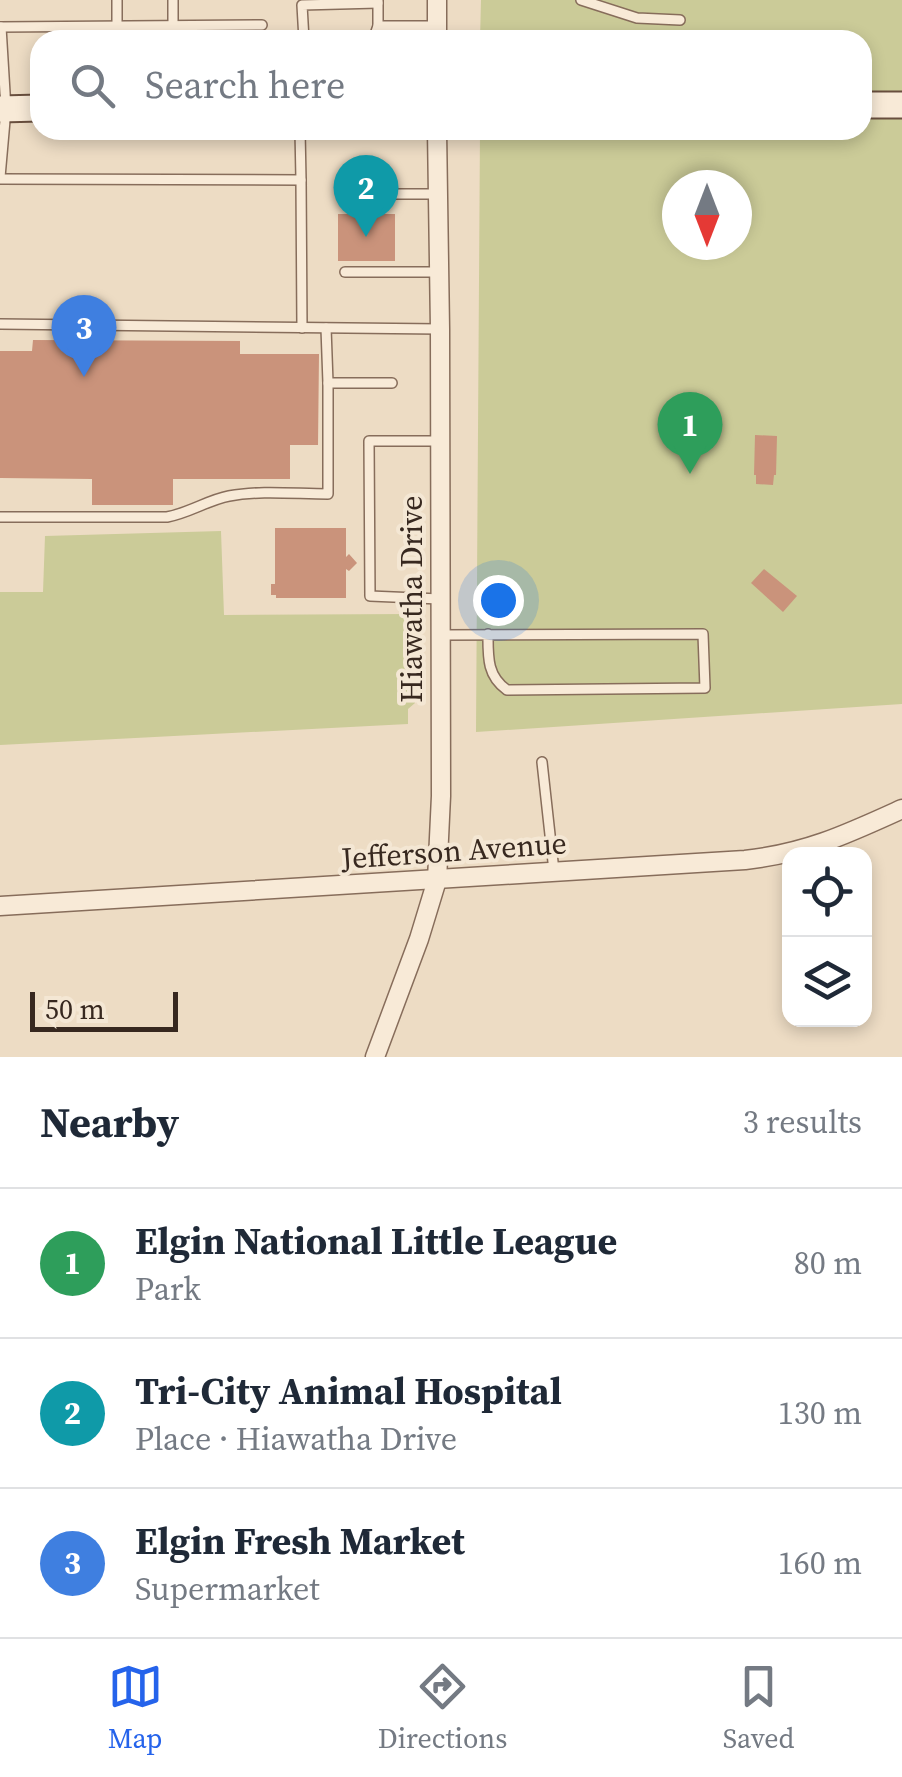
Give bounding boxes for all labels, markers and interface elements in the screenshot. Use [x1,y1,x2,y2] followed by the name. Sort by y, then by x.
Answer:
[30,30,872,140] search box
[65,58,120,113] icon: search
[145,59,345,111] text: Search here
[334,154,398,237] pin: 2
[662,170,752,260] north arrow
[52,294,116,377] pin: 3
[658,392,722,474] pin: 1
[391,495,432,703] street label: Hiawatha Drive
[473,575,524,626] your location
[339,822,568,879] street label: Jefferson Avenue
[782,847,872,1027] map controls
[782,847,872,937] button: locate
[782,937,872,1027] button: layers
[30,987,178,1032] scale bar
[45,990,105,1028] text: 50 m
[40,1093,179,1151] text: Nearby
[743,1100,862,1144] text: 3 results
[135,1215,617,1267] text: Elgin National Little League
[64,1241,81,1285] text: 1
[794,1241,862,1285] text: 80 m
[135,1267,201,1311] text: Park
[135,1365,562,1417] text: Tri-City Animal Hospital
[64,1391,81,1435] text: 2
[778,1391,862,1435] text: 130 m
[135,1417,457,1461] text: Place · Hiawatha Drive
[135,1515,465,1567] text: Elgin Fresh Market
[64,1541,81,1585] text: 3
[778,1541,862,1585] text: 160 m
[135,1567,320,1611] text: Supermarket
[108,1659,163,1757] tab: Map
[378,1659,507,1757] tab: Directions
[723,1659,794,1757] tab: Saved

